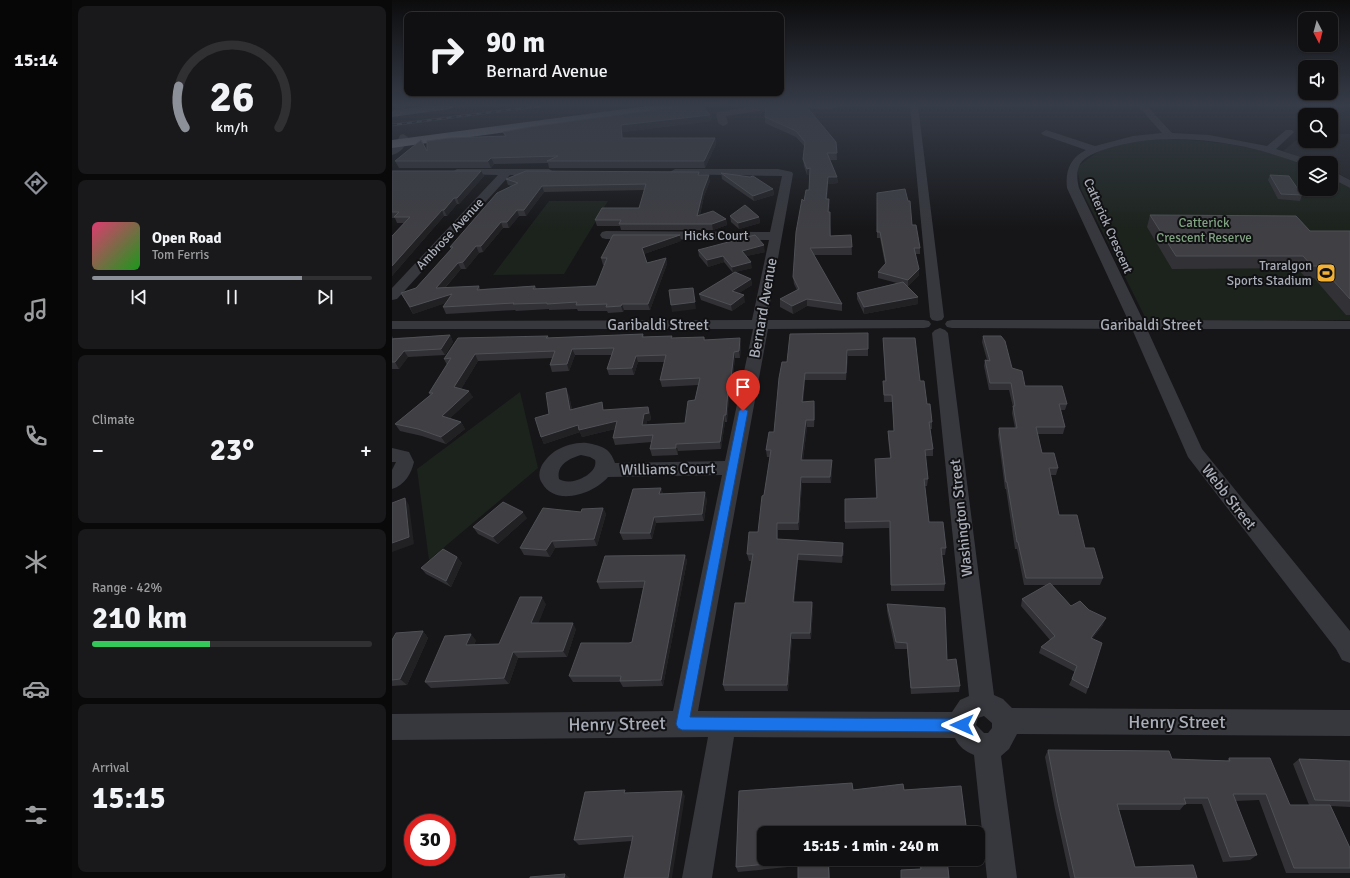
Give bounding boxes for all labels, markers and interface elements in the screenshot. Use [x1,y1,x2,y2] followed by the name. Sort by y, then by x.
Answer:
[1298,12,1338,52] north arrow
[1298,12,1338,196] map controls
[486,26,545,60] text: 90 m
[420,28,472,80] icon: right
[14,49,58,71] text: 15:14
[486,60,608,82] text: Bernard Avenue
[1298,60,1338,100] button: sound
[210,72,254,123] text: 26
[1298,108,1338,148] button: search
[216,119,248,136] text: km/h
[1298,156,1338,196] button: layers
[22,169,50,197] icon: directions
[1080,176,1136,277] street label: Catterick Crescent
[413,195,487,273] street label: Ambrose Avenue
[1156,215,1252,246] park label: Catterick Crescent Reserve
[684,228,749,244] street label: Hicks Court
[152,229,222,247] text: Open Road
[152,247,209,263] text: Tom Ferris
[745,256,781,360] street label: Bernard Avenue
[1227,258,1312,289] place label: Traralgon Sports Stadium
[1315,262,1337,284] sports icon: Traralgon Sports Stadium
[128,286,150,308] icon: previous
[221,286,243,308] icon: pause
[314,286,336,308] icon: next
[22,296,50,324] icon: music
[607,316,709,334] street label: Garibaldi Street
[1100,316,1202,334] street label: Garibaldi Street
[726,370,760,411] pin
[732,376,754,398] icon: arrive
[92,412,135,428] text: Climate
[22,422,50,450] icon: phone
[210,432,254,469] text: 23°
[92,437,104,464] text: −
[360,437,372,464] text: +
[946,458,976,578] street label: Washington Street
[620,459,716,479] street label: Williams Court
[1198,461,1260,533] street label: Webb Street
[22,548,50,576] icon: climate
[92,580,162,596] text: Range · 42%
[92,600,187,637] text: 210 km
[22,675,50,703] icon: car
[941,704,983,746] position arrow
[1128,711,1226,733] street label: Henry Street
[568,712,666,736] street label: Henry Street
[92,760,129,776] text: Arrival
[92,780,166,817] text: 15:15
[22,801,50,829] icon: filters
[404,814,456,866] speed limit sign: 30
[803,837,939,855] text: 15:15 · 1 min · 240 m

